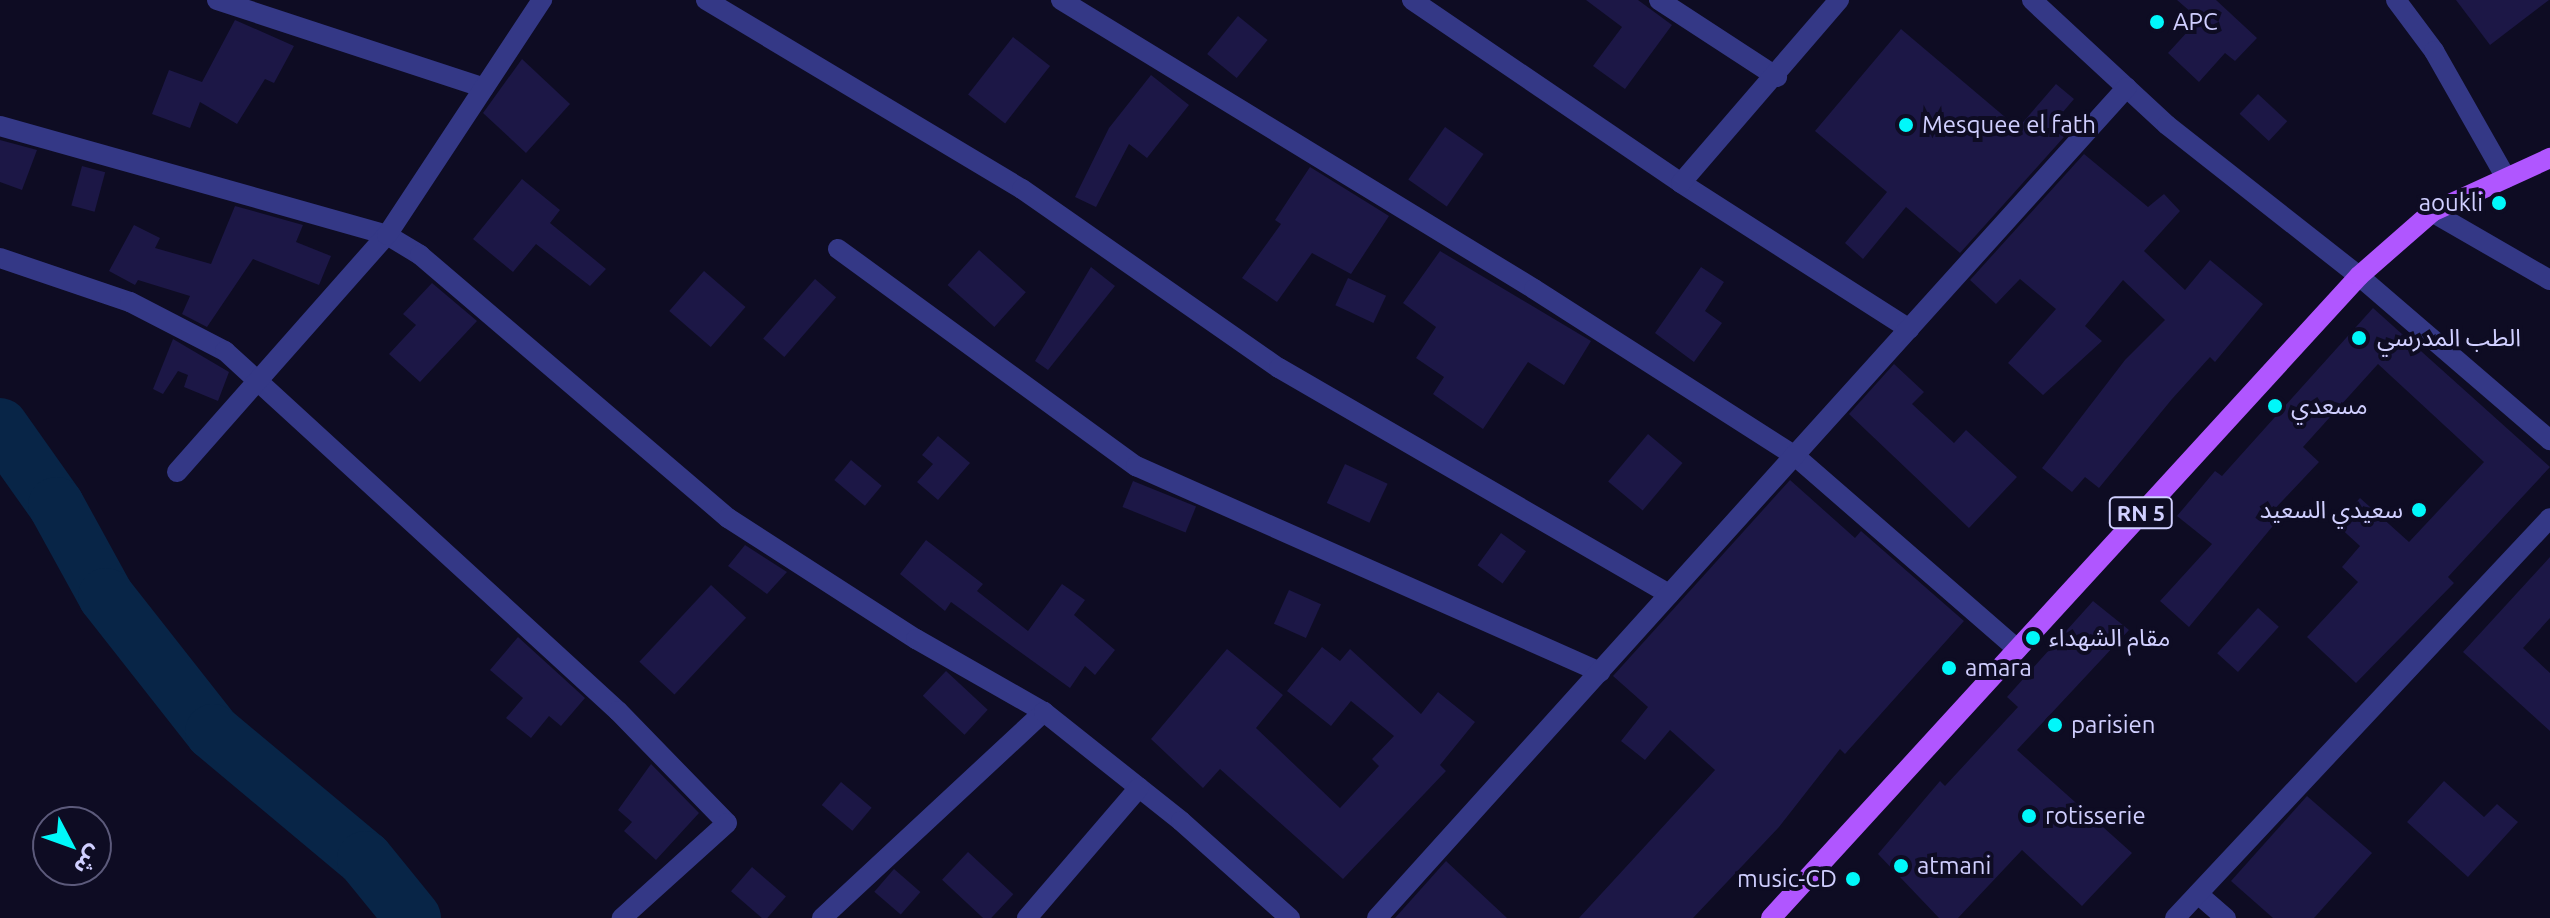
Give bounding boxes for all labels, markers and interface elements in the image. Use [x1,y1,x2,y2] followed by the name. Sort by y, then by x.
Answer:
[2173,8,2218,36] place label: APC
[2148,13,2166,31] marker: APC
[1922,111,2096,139] place label: Mesquee el fath
[1897,116,1915,134] marker: Mesquee el fath
[2419,189,2483,217] place label: aoukli
[2490,194,2508,212] marker: aoukli
[2377,324,2521,352] place label: الطب المدرسي
[2348,327,2370,349] marker: الطب المدرسي
[2291,392,2368,420] place label: مسعدي
[2266,397,2284,415] marker: مسعدي
[2107,495,2175,531] road number: RN 5
[2260,496,2403,524] place label: سعيدي السعيد
[2410,501,2428,519] marker: سعيدي السعيد
[2049,624,2170,652] place label: مقام الشهداء
[2024,629,2042,647] marker: مقام الشهداء
[1965,654,2032,682] place label: amara
[1940,659,1958,677] marker: amara
[2071,711,2156,739] place label: parisien
[2046,716,2064,734] marker: parisien
[2045,802,2146,830] place label: rotisserie
[32,806,112,886] north arrow
[2020,807,2038,825] marker: rotisserie
[70,841,108,880] text: ش
[1917,852,1991,880] place label: atmani
[1892,857,1910,875] marker: atmani
[1737,865,1837,893] place label: music-CD
[1844,870,1862,888] marker: music-CD

